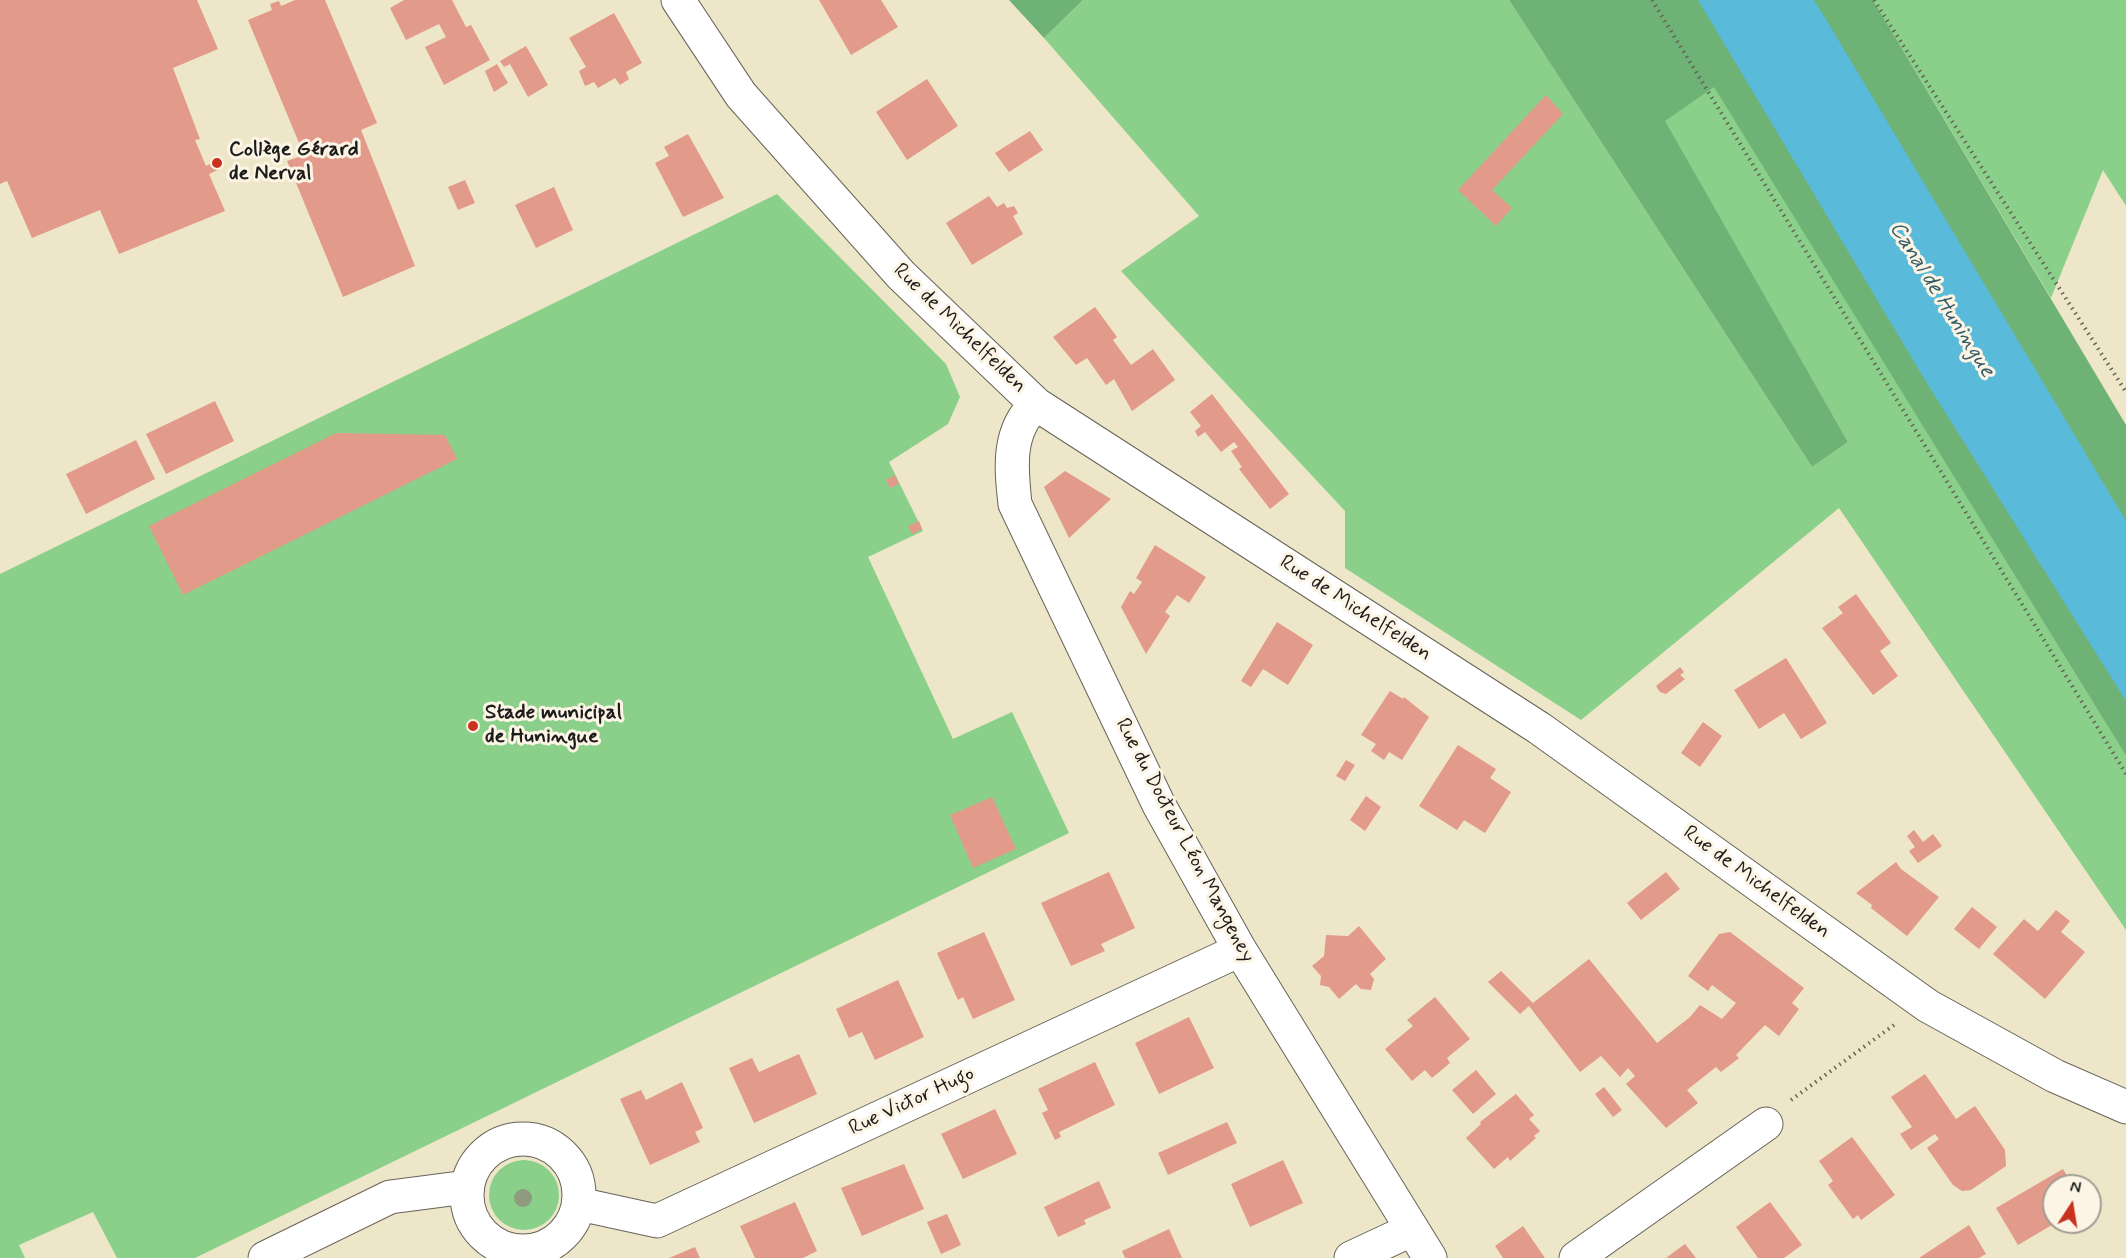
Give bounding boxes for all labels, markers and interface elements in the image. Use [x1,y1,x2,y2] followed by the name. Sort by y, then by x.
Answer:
[229,138,359,188] place label: Collège Gérard de Nerval
[210,156,224,170] marker: Collège Gérard de Nerval
[1882,217,2000,383] water label: Canal de Huningue
[887,259,1031,399] street label: Rue de Michelfelden
[1274,550,1436,668] street label: Rue de Michelfelden
[485,701,622,751] place label: Stade municipal de Huningue
[1109,715,1259,967] street label: Rue du Docteur Léon Mangeney
[466,719,480,733] marker: Stade municipal de Huningue
[1677,821,1835,945] street label: Rue de Michelfelden
[845,1062,979,1142] street label: Rue Victor Hugo
[2042,1174,2102,1234] north arrow
[2068,1176,2083,1199] text: N

